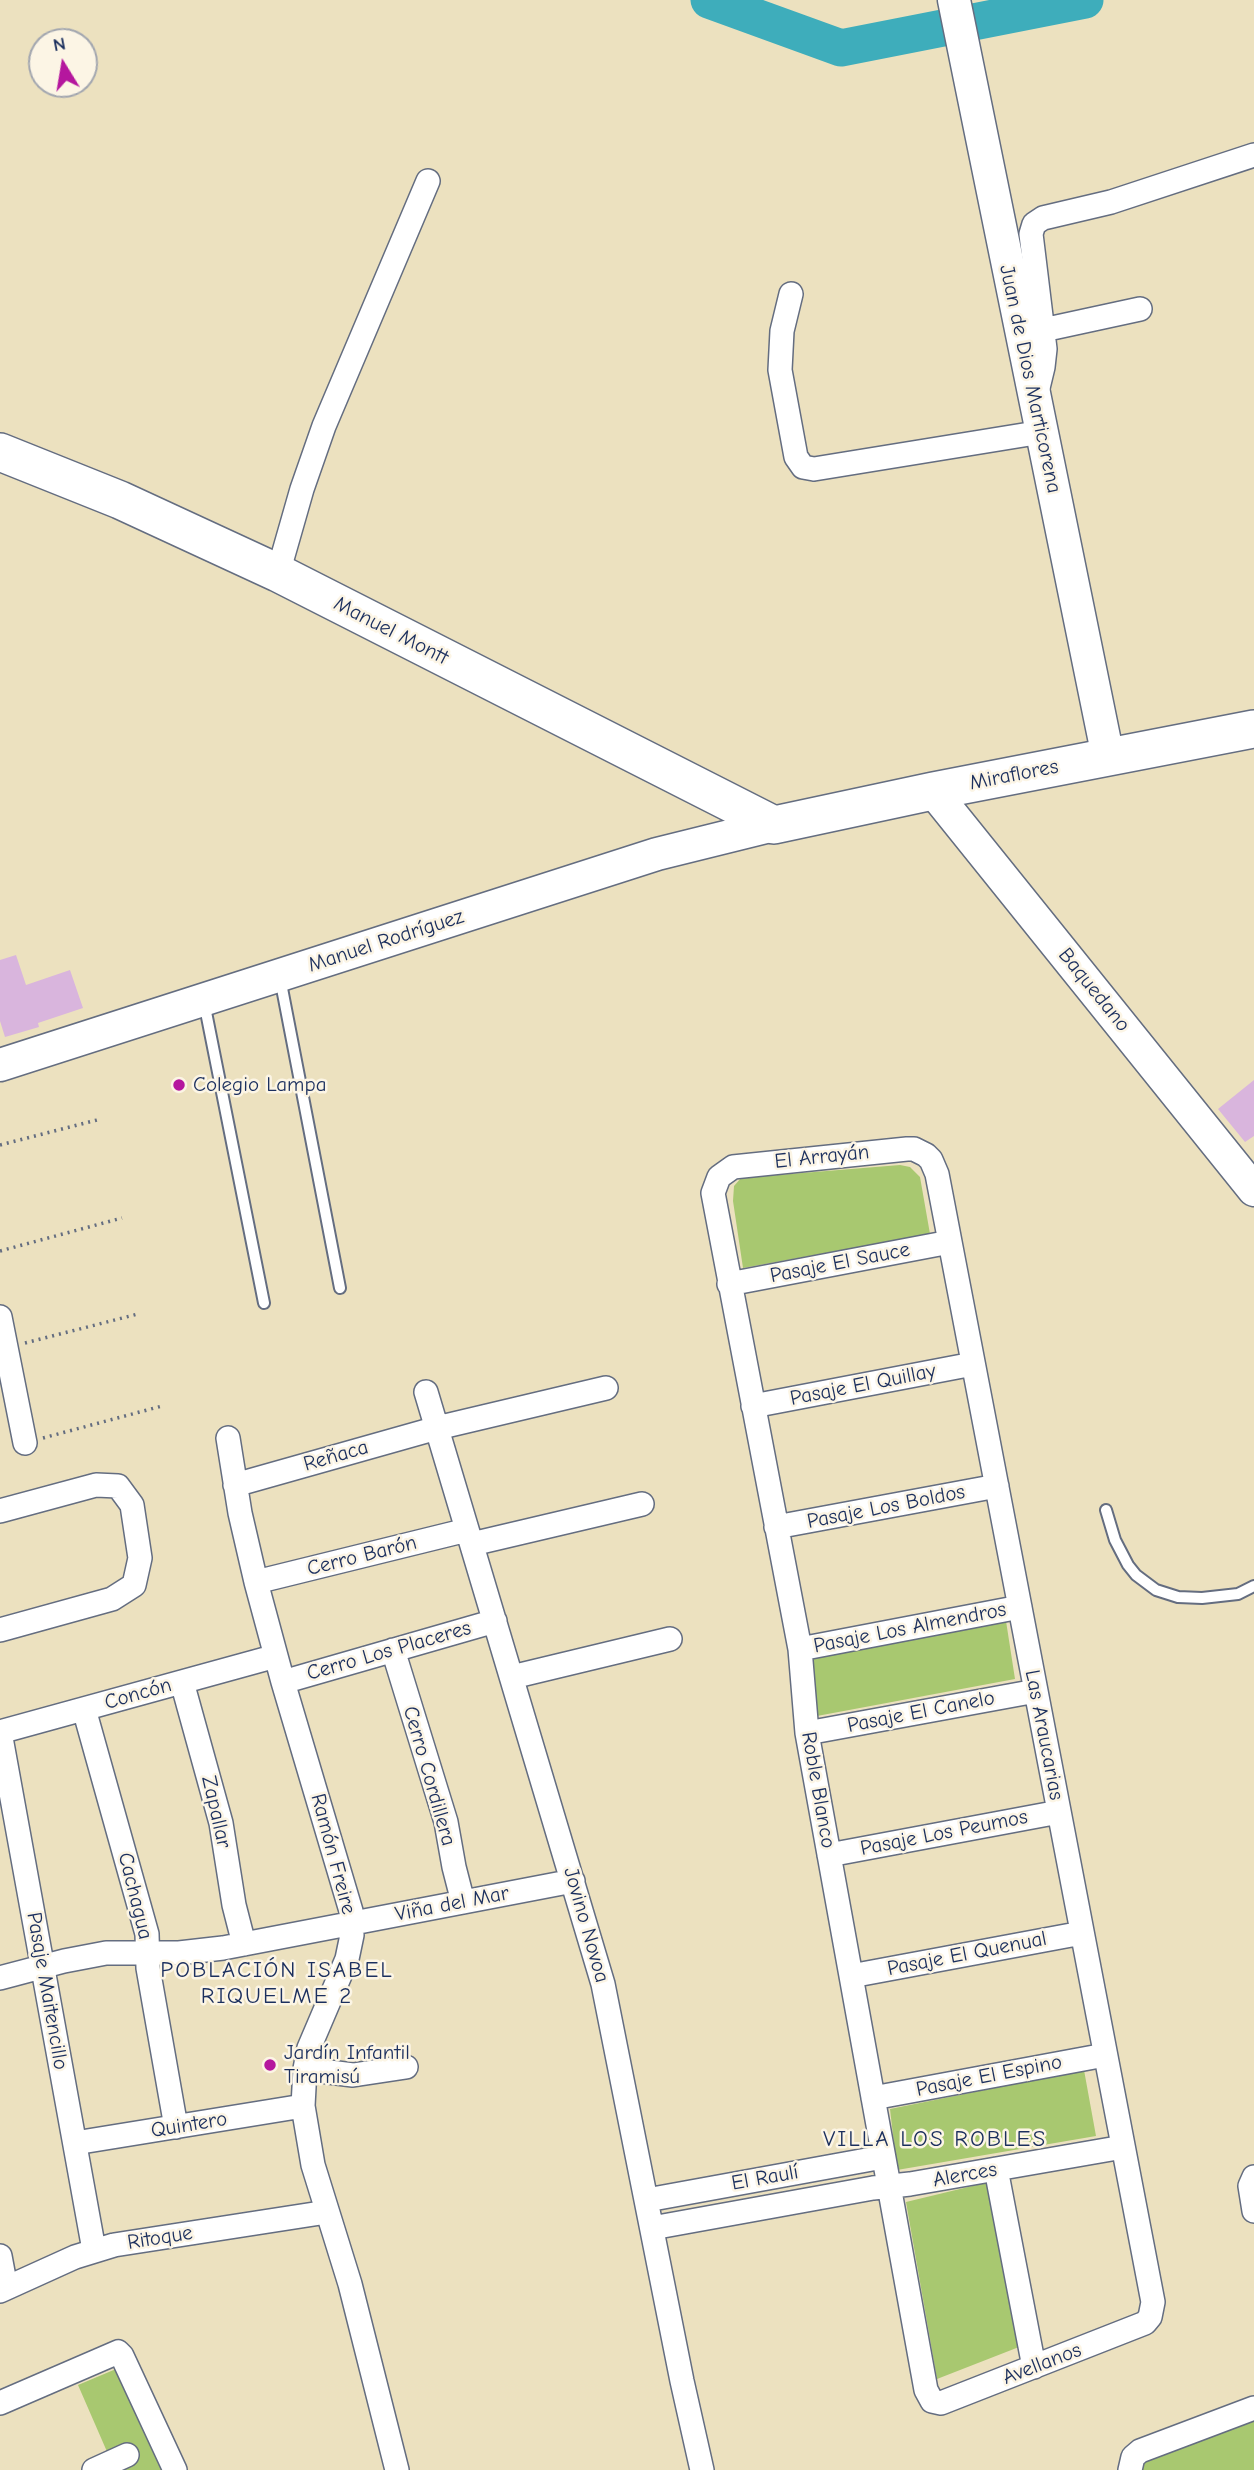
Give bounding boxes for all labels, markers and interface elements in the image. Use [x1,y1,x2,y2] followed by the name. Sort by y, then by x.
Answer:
[28,28,98,98] north arrow
[51,32,68,56] text: N
[993,263,1067,495] street label: Juan de Dios Marticorena
[329,591,453,671] street label: Manuel Montt
[967,754,1061,796] street label: Miraflores
[305,904,467,978] street label: Manuel Rodríguez
[1053,943,1135,1037] street label: Baquedano
[193,1072,326,1098] place label: Colegio Lampa
[171,1077,187,1093] marker: Colegio Lampa
[773,1139,871,1175] street label: El Arrayán
[768,1237,912,1289] street label: Pasaje El Sauce
[788,1359,938,1411] street label: Pasaje El Quillay
[301,1435,371,1477] street label: Reñaca
[805,1479,967,1535] street label: Pasaje Los Boldos
[305,1530,419,1582] street label: Cerro Barón
[812,1597,1008,1659] street label: Pasaje Los Almendros
[304,1615,474,1687] street label: Cerro Los Placeres
[1019,1668,1069,1802] street label: Las Araucarias
[102,1672,174,1716] street label: Concón
[845,1685,997,1739] street label: Pasaje El Canelo
[397,1703,461,1849] street label: Cerro Cordillera
[795,1730,841,1850] street label: Roble Blanco
[195,1773,237,1851] street label: Zapallar
[305,1791,361,1917] street label: Ramón Freire
[858,1804,1030,1862] street label: Pasaje Los Peumos
[112,1850,158,1942] street label: Cachagua
[558,1864,614,1986] street label: Jovino Novoa
[393,1881,511,1927] street label: Viña del Mar
[21,1910,73,2072] street label: Pasaje Maitencillo
[885,1926,1049,1982] street label: Pasaje El Quenual
[162,1956,392,2010] district label: POBLACIÓN ISABEL RIQUELME 2
[284,2040,410,2090] place label: Jardín Infantil Tiramisú
[914,2050,1064,2102] street label: Pasaje El Espino
[262,2057,278,2073] marker: Jardín Infantil Tiramisú
[149,2107,229,2143] street label: Quintero
[825,2125,1045,2153] district label: VILLA LOS ROBLES
[931,2157,999,2193] street label: Alerces
[730,2160,800,2196] street label: El Raulí
[125,2220,195,2256] street label: Ritoque
[999,2337,1085,2391] street label: Avellanos

